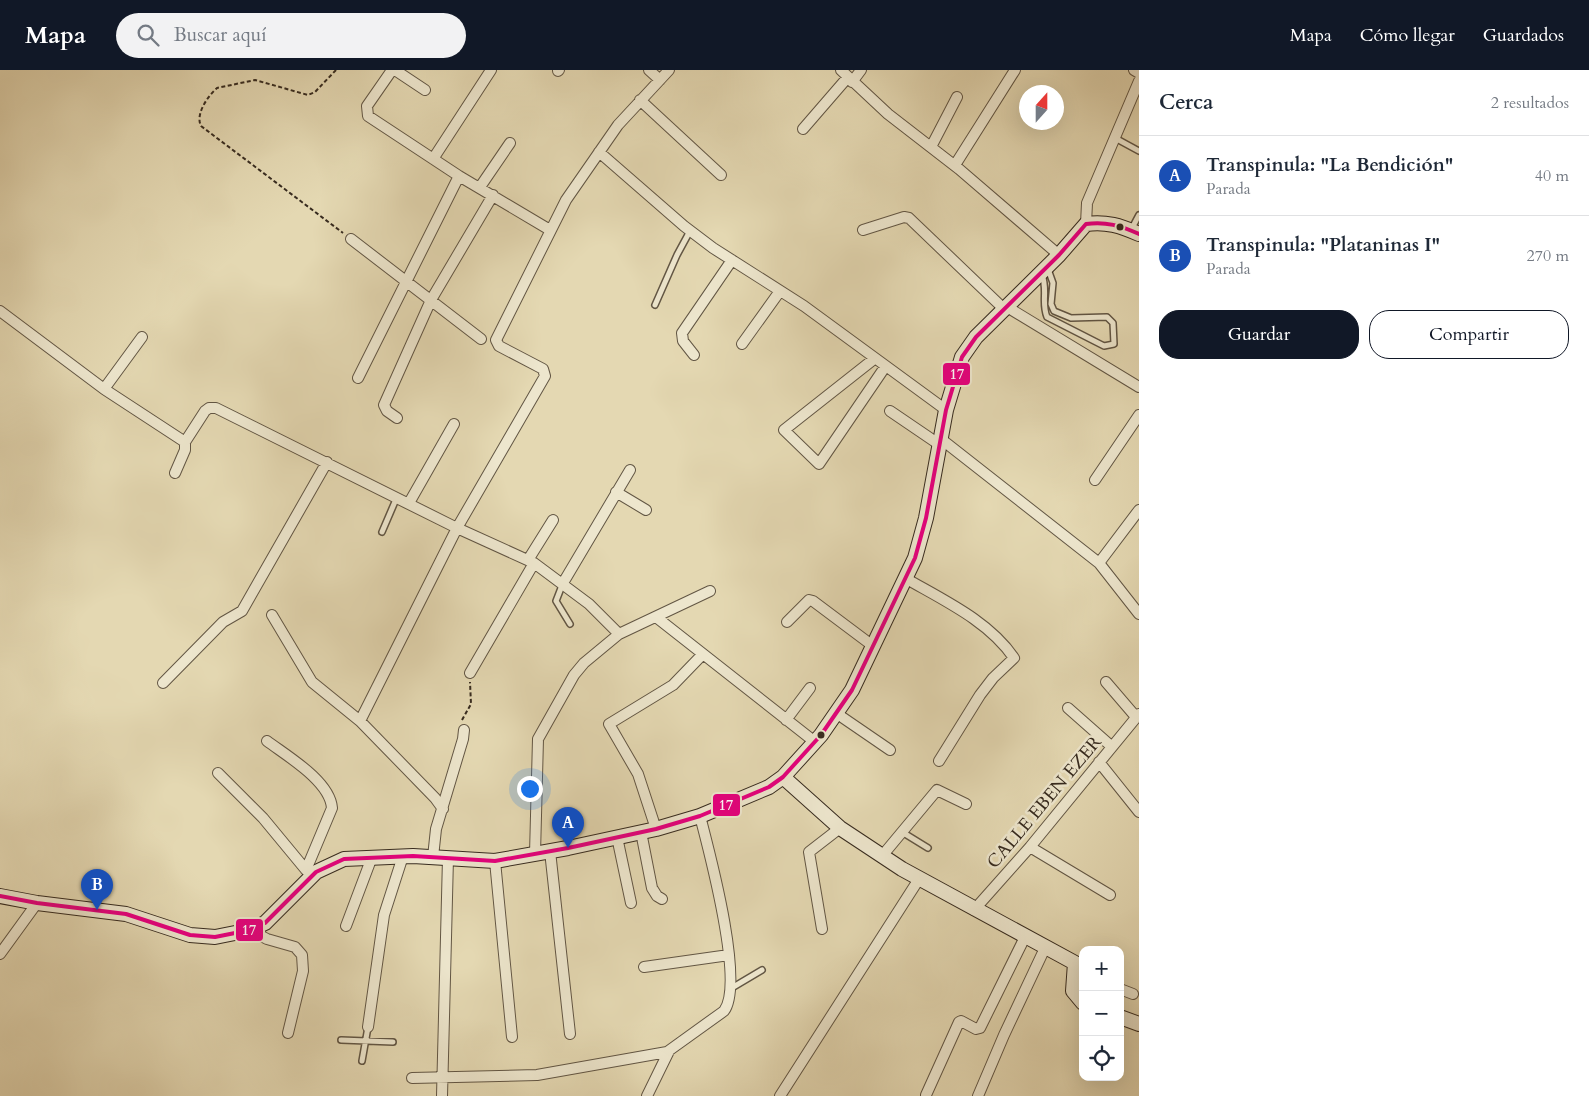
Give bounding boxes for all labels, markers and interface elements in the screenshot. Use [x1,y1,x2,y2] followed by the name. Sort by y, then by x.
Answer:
[116,13,466,58] search box
[25,19,86,52] text: Mapa
[134,21,162,49] icon: search
[174,22,267,48] text: Buscar aquí
[1290,23,1332,48] text: Mapa
[1360,23,1455,48] text: Cómo llegar
[1483,23,1564,48] text: Guardados
[1019,85,1064,130] north arrow
[1159,88,1213,117] text: Cerca
[1491,92,1569,114] text: 2 resultados
[1206,152,1453,178] text: Transpinula: "La Bendición"
[1169,165,1181,187] text: A
[1535,165,1569,187] text: 40 m
[1206,178,1251,200] text: Parada
[1115,222,1125,232] unlabelled marker
[1206,232,1440,258] text: Transpinula: "Plataninas I"
[1169,245,1181,267] text: B
[1527,245,1569,267] text: 270 m
[1206,258,1251,280] text: Parada
[1159,310,1359,359] button: Guardar
[1369,310,1569,359] button: Compartir
[942,362,971,386] line badge: 17
[950,365,964,384] text: 17
[816,730,826,740] unlabelled marker
[981,730,1108,874] street label: CALLE EBEN EZER
[517,776,543,802] your location
[712,793,741,817] line badge: 17
[719,796,733,815] text: 17
[552,807,584,848] pin: A
[81,869,113,910] pin: B
[235,918,264,942] line badge: 17
[242,921,256,940] text: 17
[1079,946,1124,1081] map controls
[1079,946,1124,991] button: +
[1079,991,1124,1036] button: −
[1079,1036,1124,1081] button: locate

